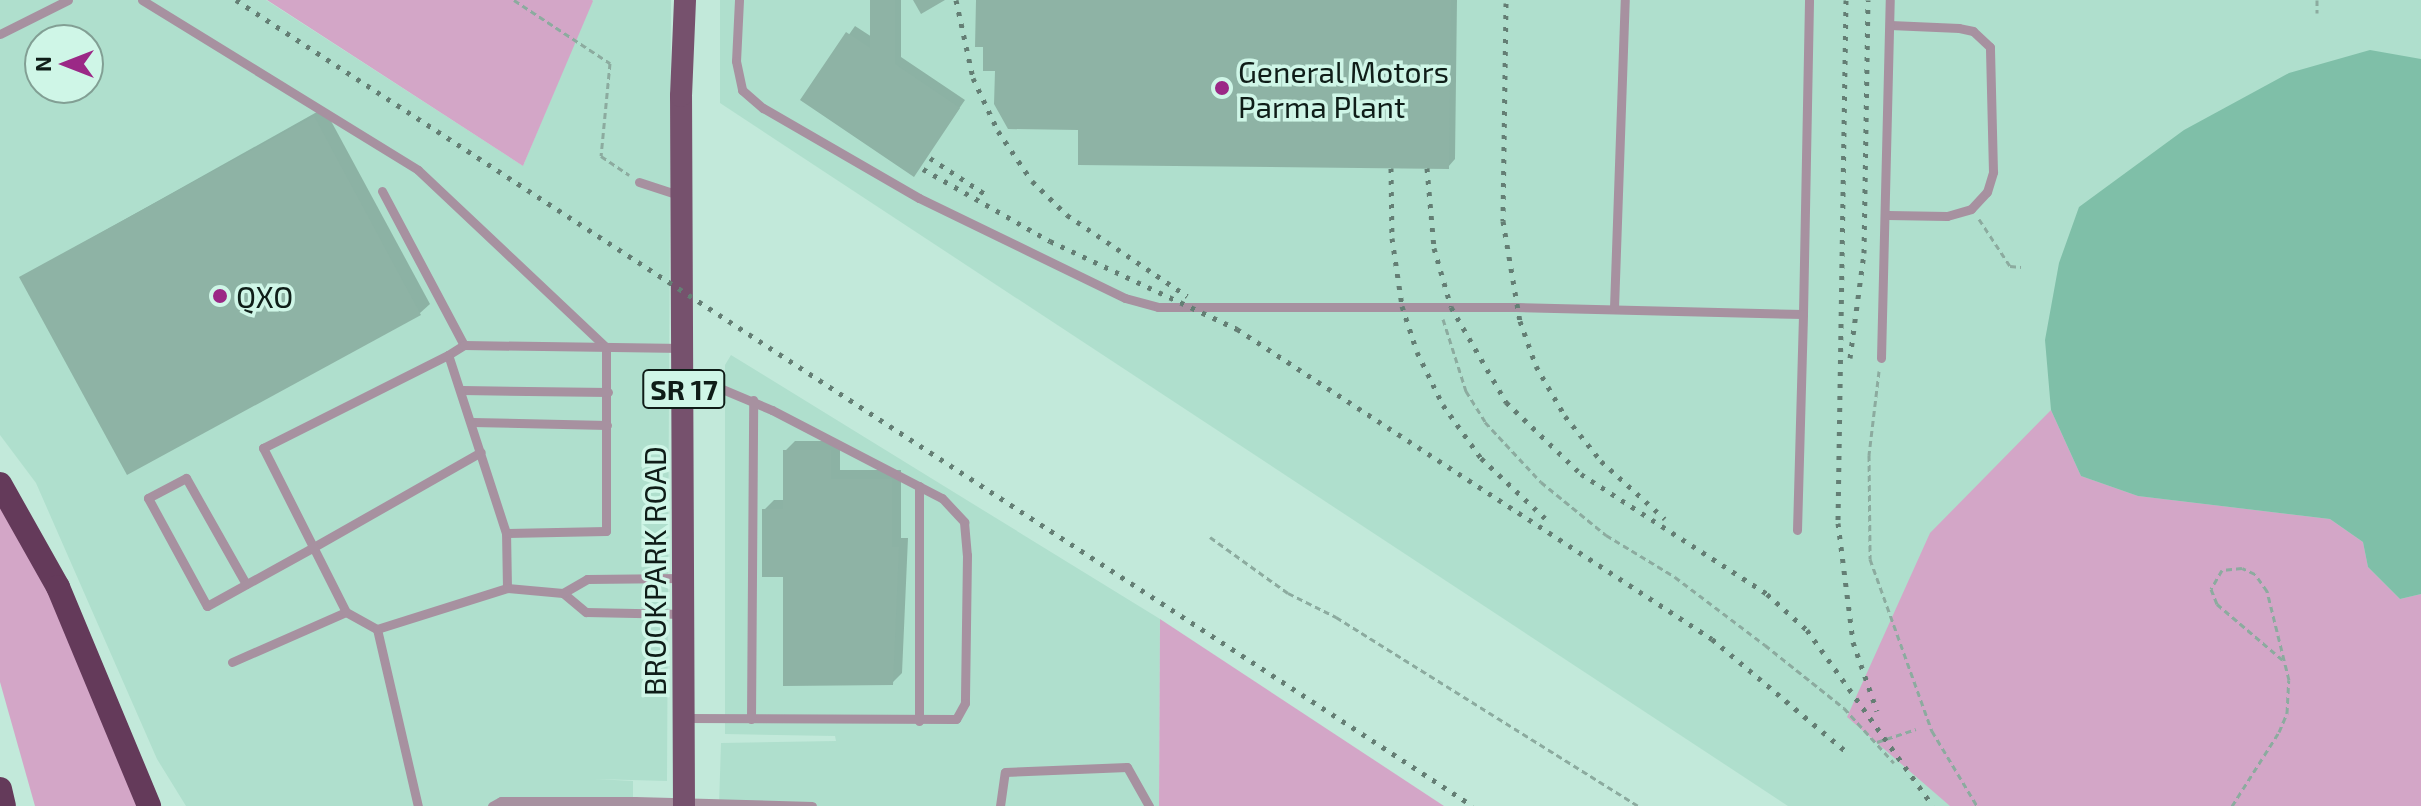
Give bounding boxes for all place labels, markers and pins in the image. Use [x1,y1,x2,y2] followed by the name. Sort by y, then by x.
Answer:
[1238,53,1450,124] place label: General Motors Parma Plant
[1213,79,1231,97] marker: General Motors Parma Plant
[236,278,293,314] place label: QXO
[211,287,229,305] marker: QXO

